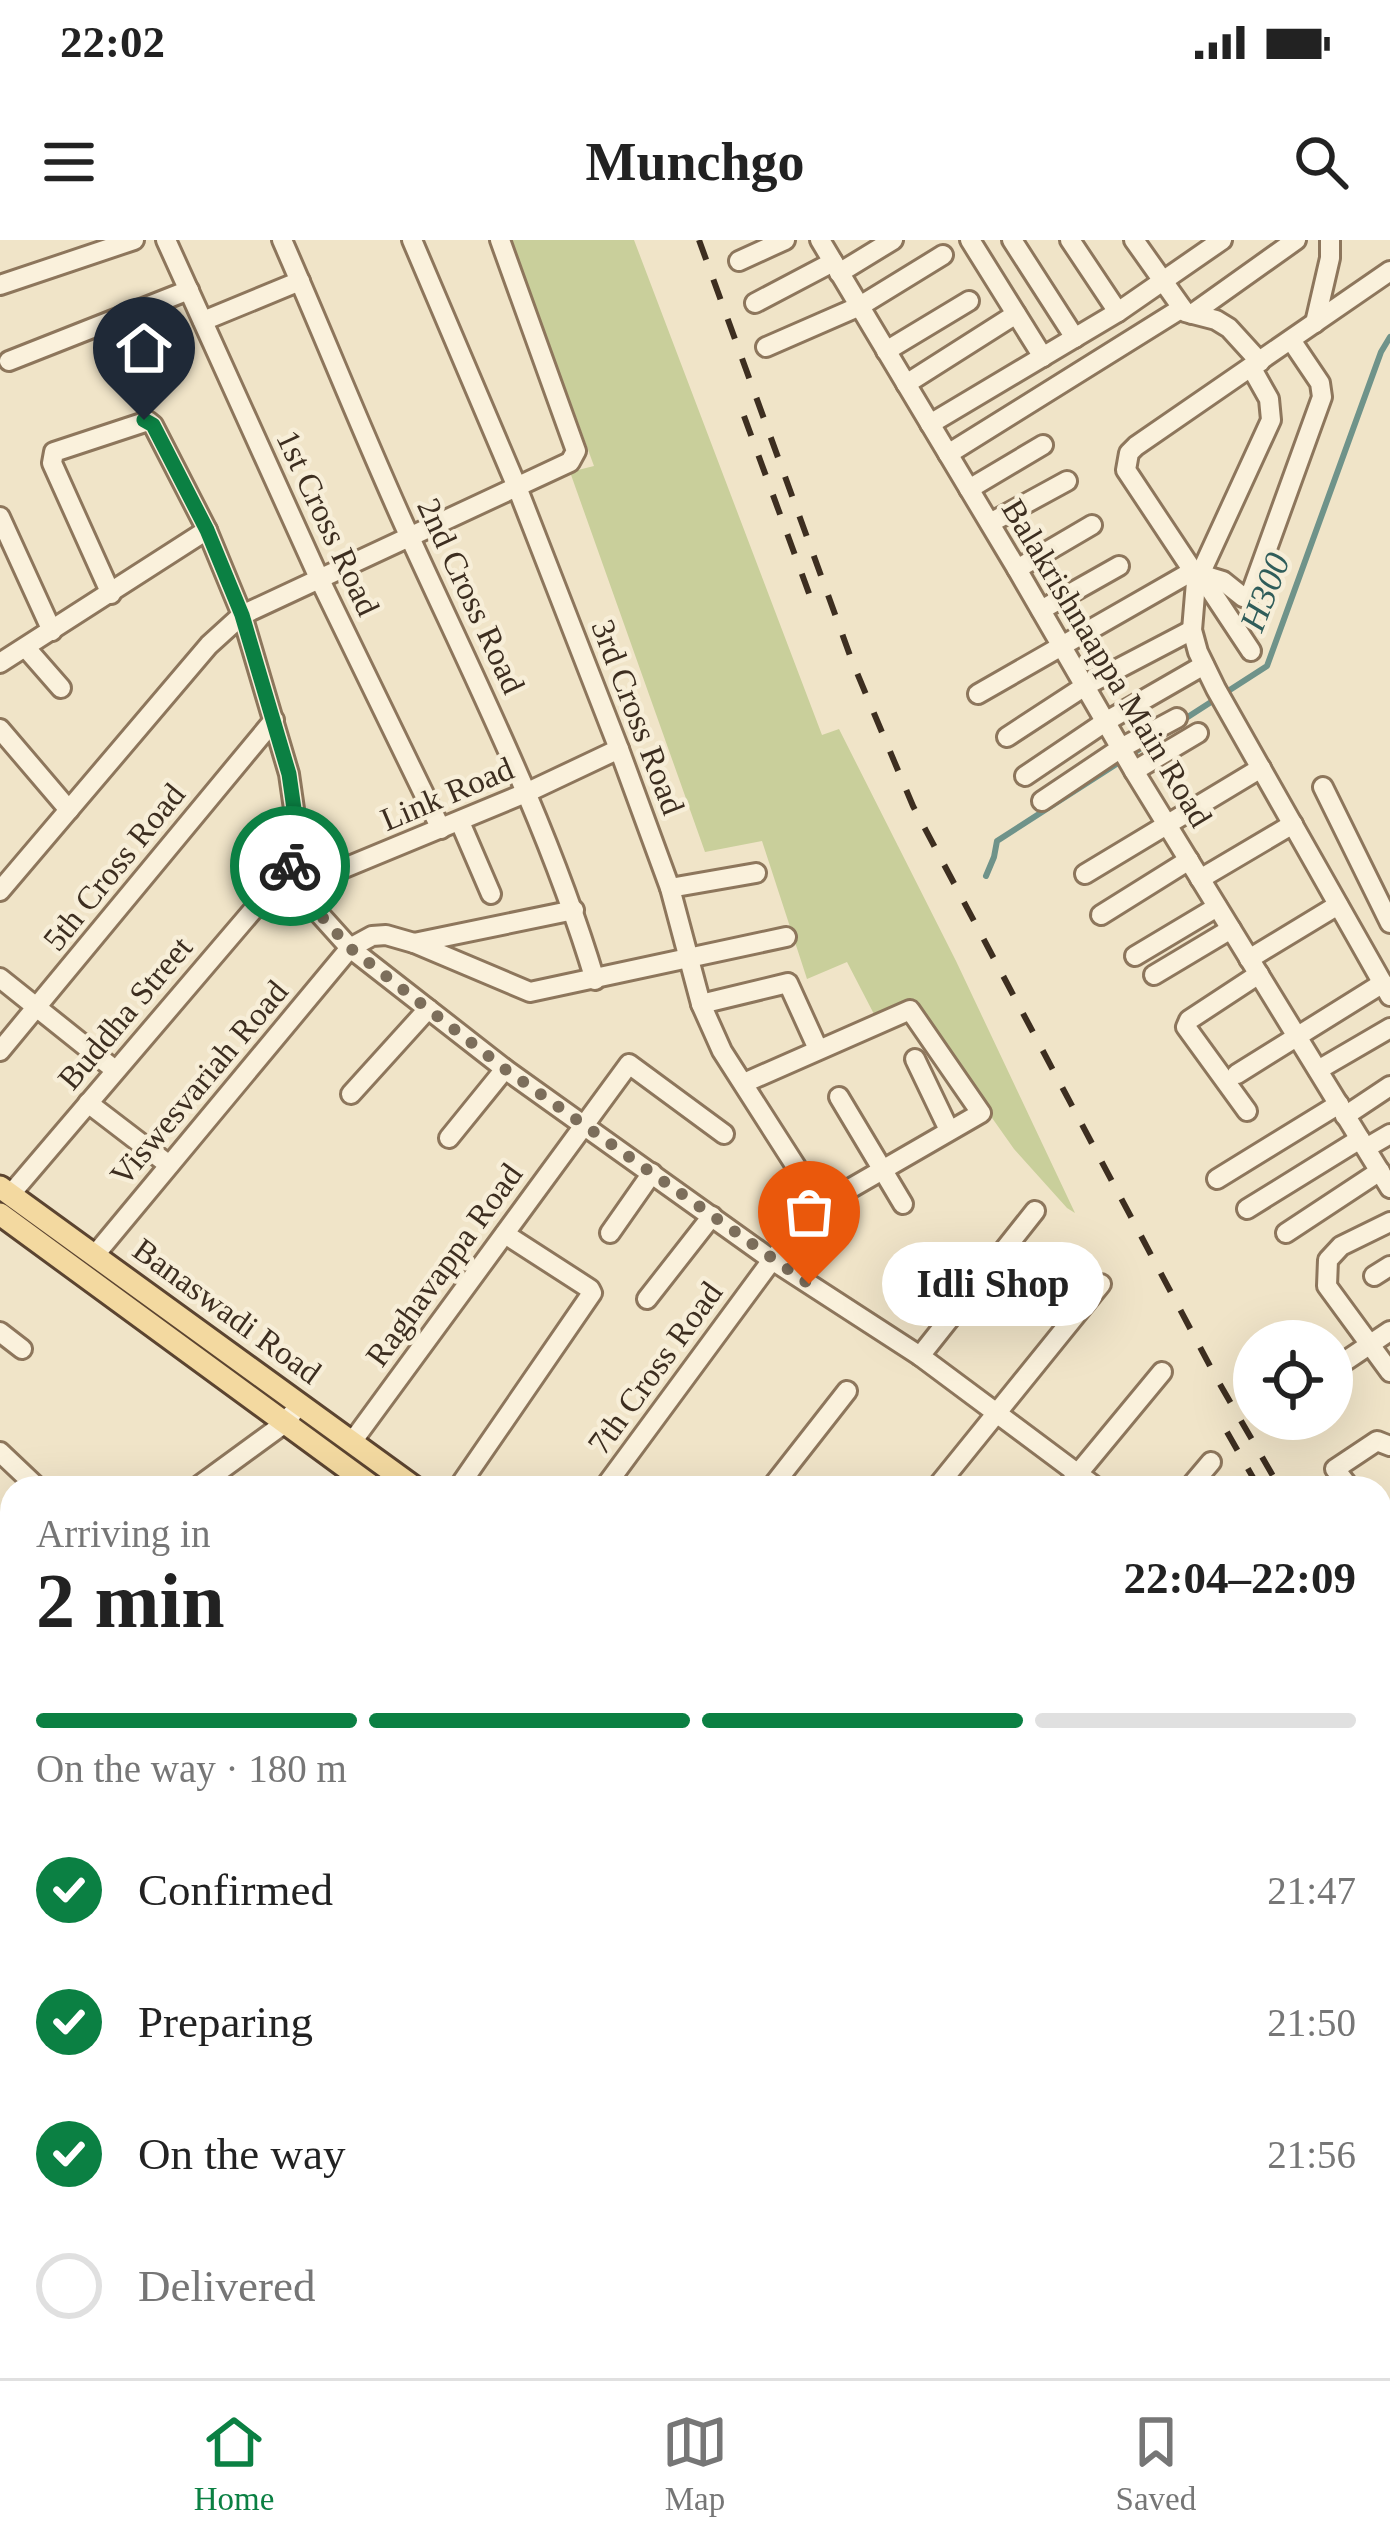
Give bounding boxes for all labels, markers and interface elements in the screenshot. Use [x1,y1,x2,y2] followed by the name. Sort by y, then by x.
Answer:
[60,17,165,67] text: 22:02
[36,129,102,195] icon: menu
[1288,129,1354,195] icon: search
[585,132,805,192] text: Munchgo
[93,297,195,420] pin
[111,315,177,381] icon: home
[269,425,387,622] street label: 1st Cross Road
[410,493,532,700] street label: 2nd Cross Road
[995,493,1219,834] street label: Balakrishnaappa Main Road
[1232,547,1298,637] water label: H300
[584,615,692,820] street label: 3rd Cross Road
[375,750,519,838] street label: Link Road
[36,776,192,957] street label: 5th Cross Road
[230,806,350,926] courier
[257,833,323,899] icon: bike
[51,929,199,1097] street label: Buddha Street
[103,973,295,1192] street label: Viswesvariah Road
[359,1157,530,1373] street label: Raghavappa Road
[758,1161,860,1284] pin
[776,1179,842,1245] icon: bag
[126,1231,328,1391] street label: Banaswadi Road
[881,1242,1103,1326] callout: Idli Shop
[917,1262,1069,1305] text: Idli Shop
[581,1275,730,1461] street label: 7th Cross Road
[1233,1320,1353,1440] map controls
[1233,1320,1353,1440] button: locate
[36,1512,210,1555] text: Arriving in
[1124,1553,1356,1603] text: 22:04–22:09
[36,1557,225,1644] text: 2 min
[36,1747,347,1790] text: On the way · 180 m
[36,1857,102,1923] icon: check
[138,1865,333,1915] text: Confirmed
[1267,1869,1356,1912] text: 21:47
[36,1989,102,2055] icon: check
[138,1997,313,2047] text: Preparing
[1267,2001,1356,2044] text: 21:50
[36,2121,102,2187] icon: check
[138,2129,345,2179] text: On the way
[1267,2133,1356,2176] text: 21:56
[138,2261,315,2311] text: Delivered
[194,2409,274,2518] tab: Home
[662,2409,728,2518] tab: Map
[1116,2409,1196,2518] tab: Saved

